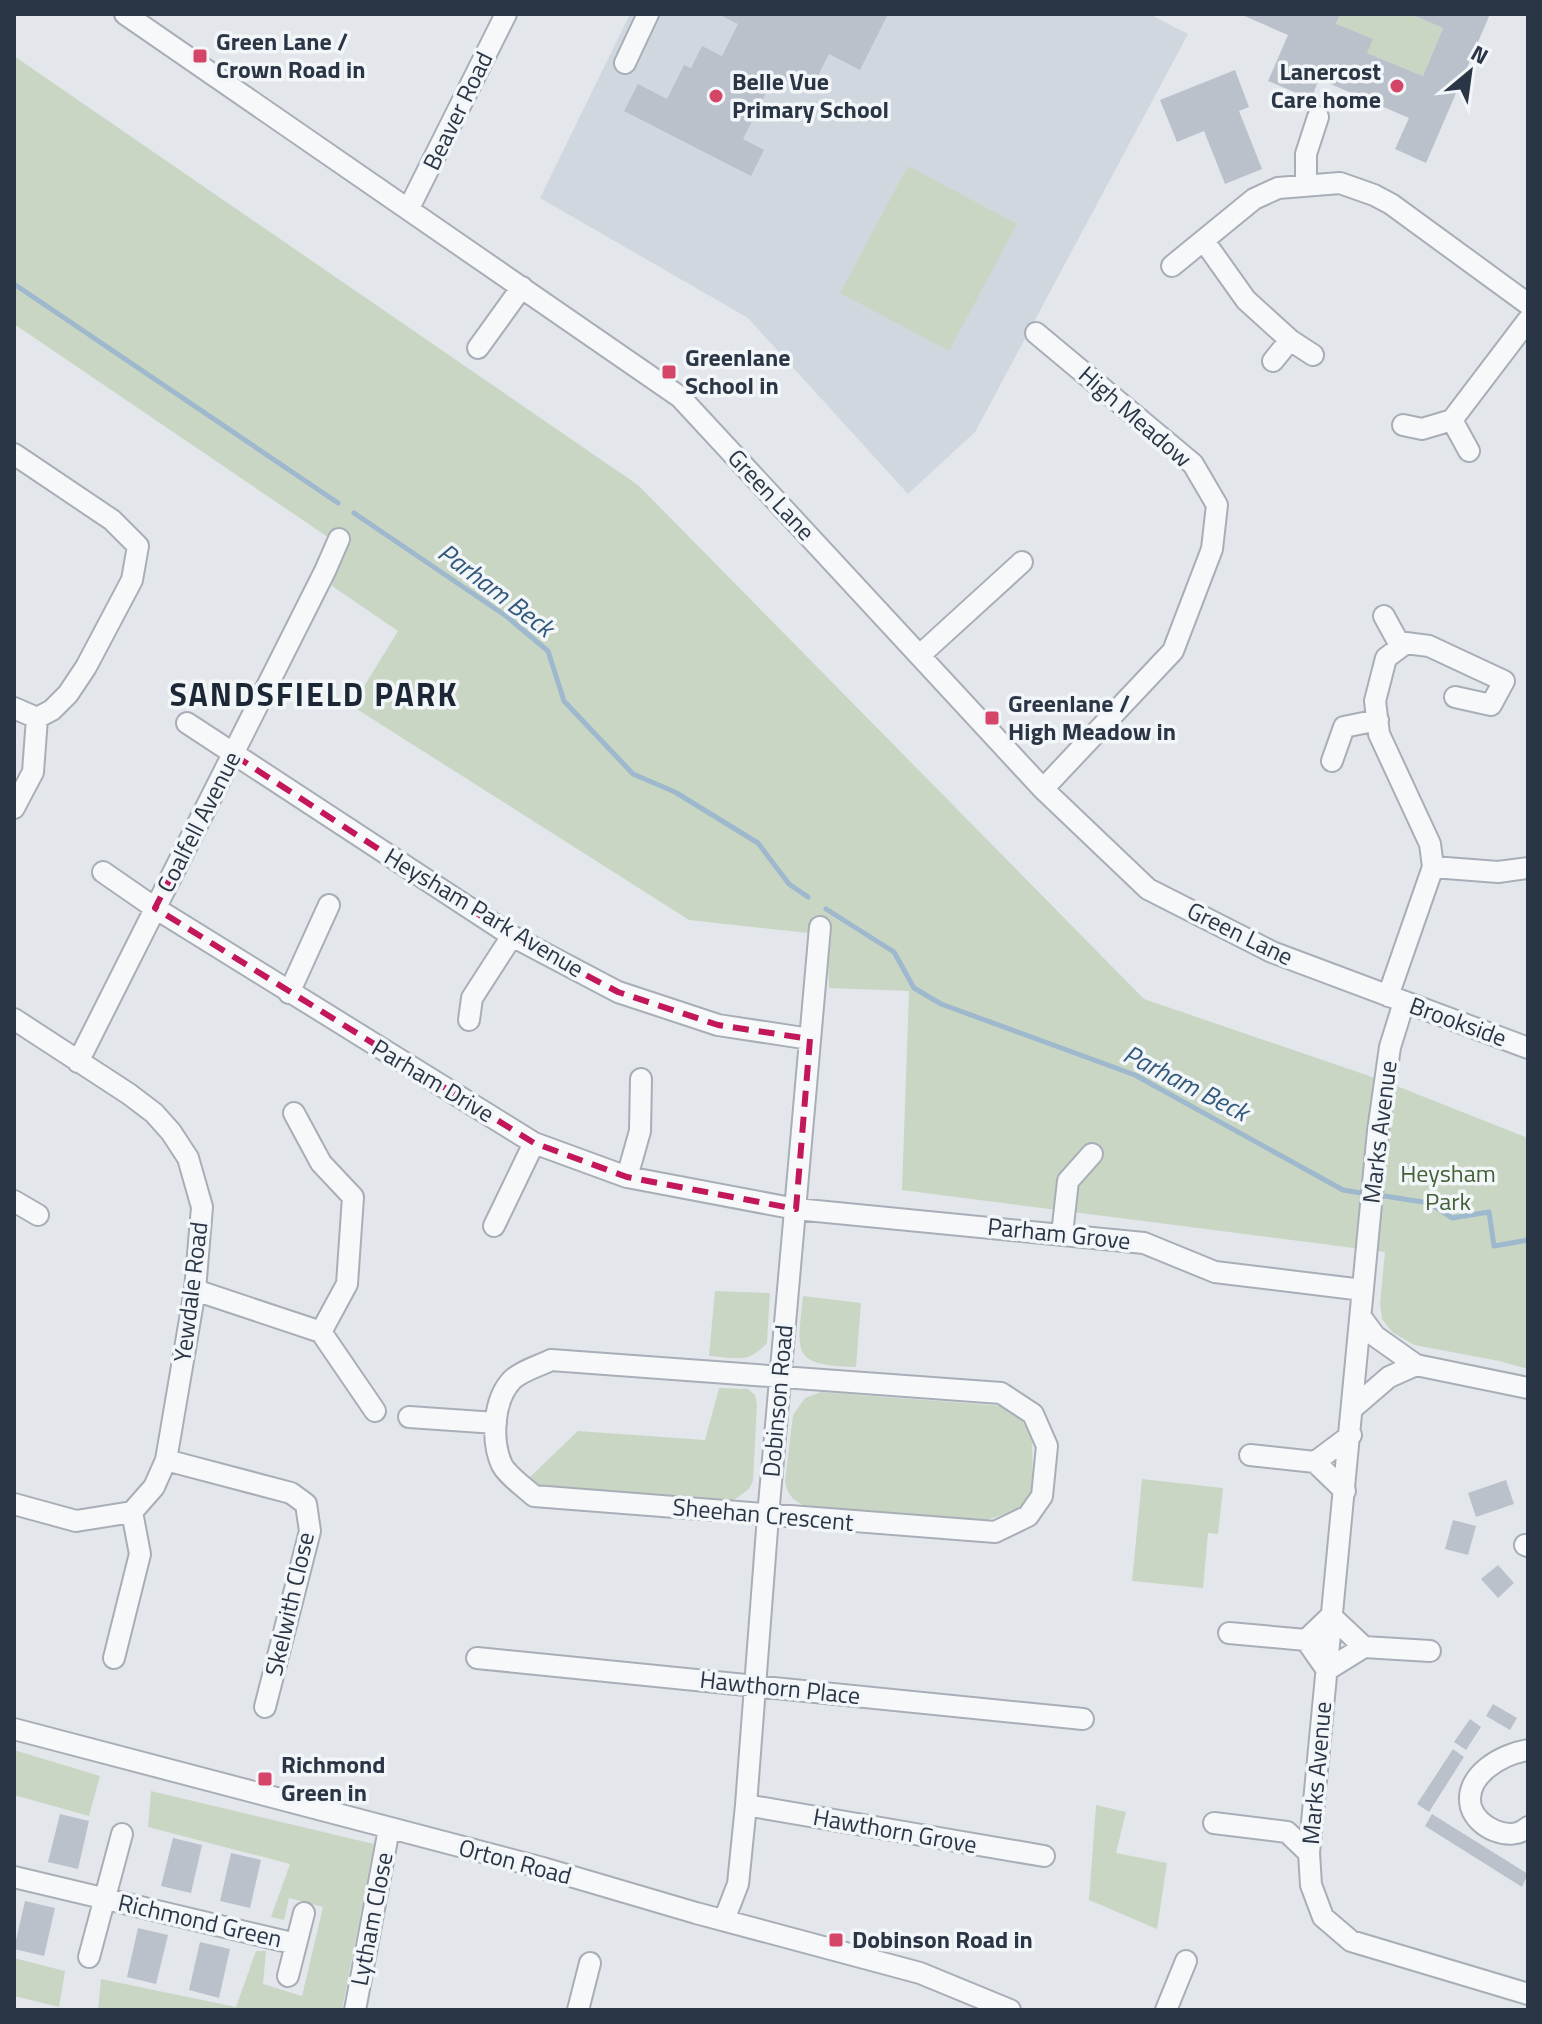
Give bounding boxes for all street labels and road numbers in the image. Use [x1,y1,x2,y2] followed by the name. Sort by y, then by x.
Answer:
[413,45,501,176] street label: Beaver Road
[1071,357,1200,476] street label: High Meadow
[720,440,824,548] street label: Green Lane
[147,745,249,898] street label: Coalfell Avenue
[378,838,591,986] street label: Heysham Park Avenue
[1181,892,1299,974] street label: Green Lane
[1405,987,1512,1055] street label: Brookside
[365,1029,502,1131] street label: Parham Drive
[1352,1058,1406,1205] street label: Marks Avenue
[986,1208,1132,1258] street label: Parham Grove
[164,1220,216,1364] street label: Yewdale Road
[752,1323,802,1479] street label: Dobinson Road
[671,1488,855,1540] street label: Sheehan Crescent
[255,1528,323,1679] street label: Skelwith Close
[698,1661,862,1713] street label: Hawthorn Place
[1292,1700,1340,1846] street label: Marks Avenue
[810,1798,980,1862] street label: Hawthorn Grove
[455,1829,576,1893] street label: Orton Road
[340,1849,402,1989] street label: Lytham Close
[115,1884,286,1956] street label: Richmond Green

